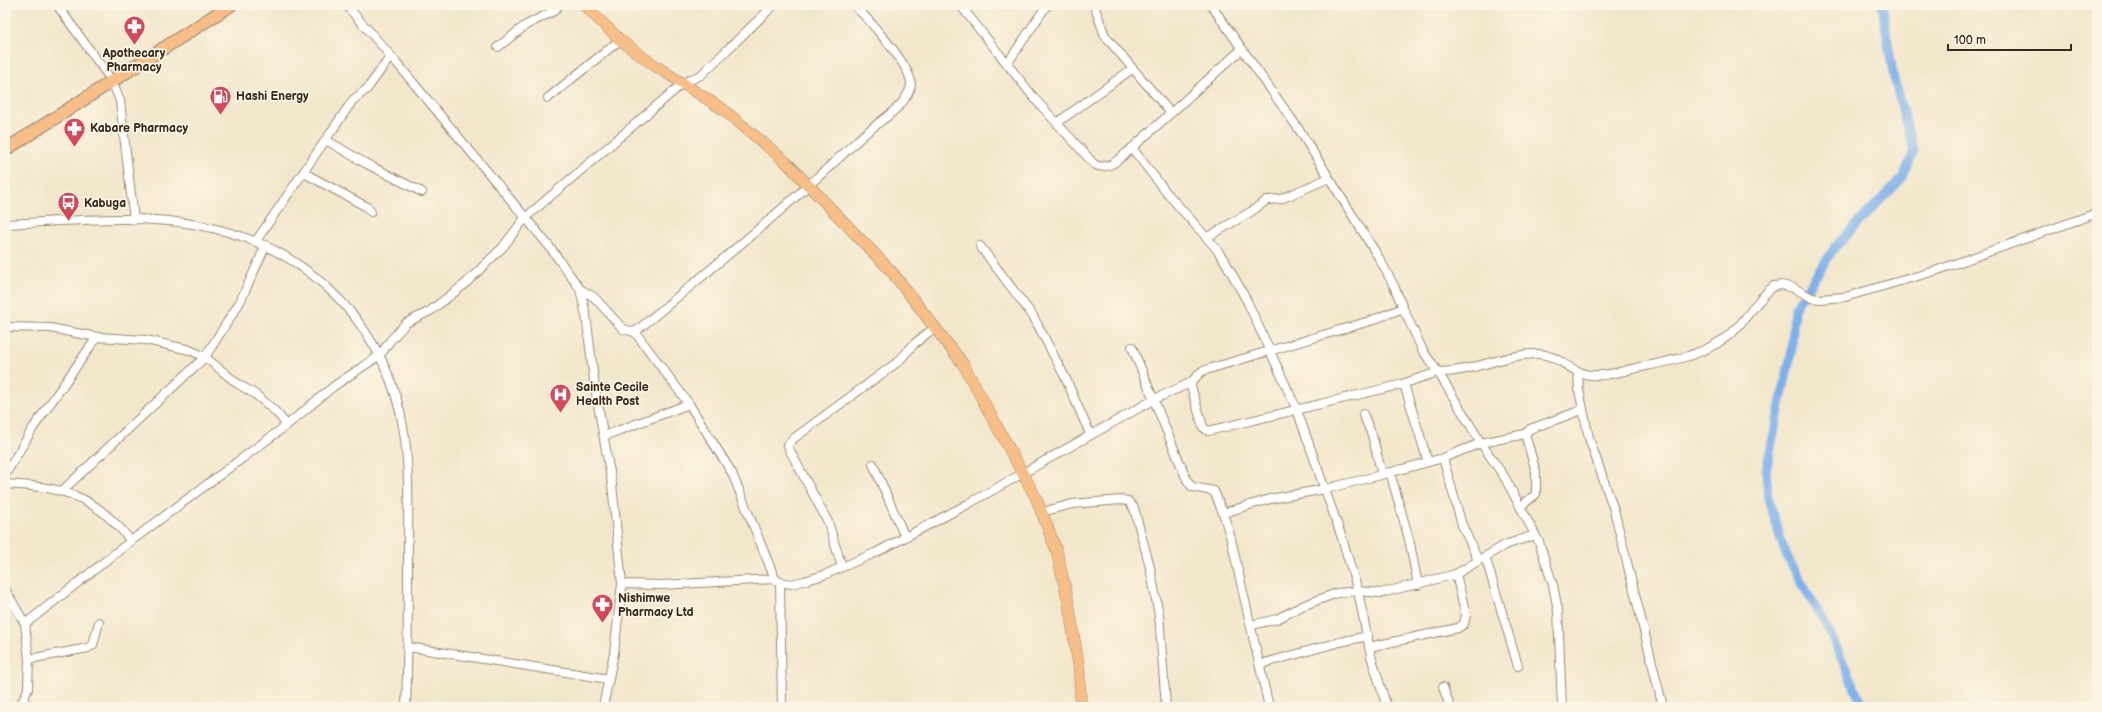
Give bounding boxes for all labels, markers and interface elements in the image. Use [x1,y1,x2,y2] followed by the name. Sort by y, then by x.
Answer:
[121,13,147,46] pharmacy icon: Apothecary Pharmacy
[1948,26,2071,52] scale bar
[1954,33,1986,48] text: 100 m
[102,46,166,75] place label: Apothecary Pharmacy
[208,83,234,116] fuel station icon: Hashi Energy
[236,89,309,104] place label: Hashi Energy
[61,115,87,148] pharmacy icon: Kabare Pharmacy
[90,121,189,136] place label: Kabare Pharmacy
[55,190,81,223] bus stop icon: Kabuga
[84,196,126,211] place label: Kabuga
[576,380,649,409] place label: Sainte Cecile Health Post
[547,381,573,414] hospital icon: Sainte Cecile Health Post
[618,591,694,620] place label: Nishimwe Pharmacy Ltd
[589,592,615,625] pharmacy icon: Nishimwe Pharmacy Ltd

